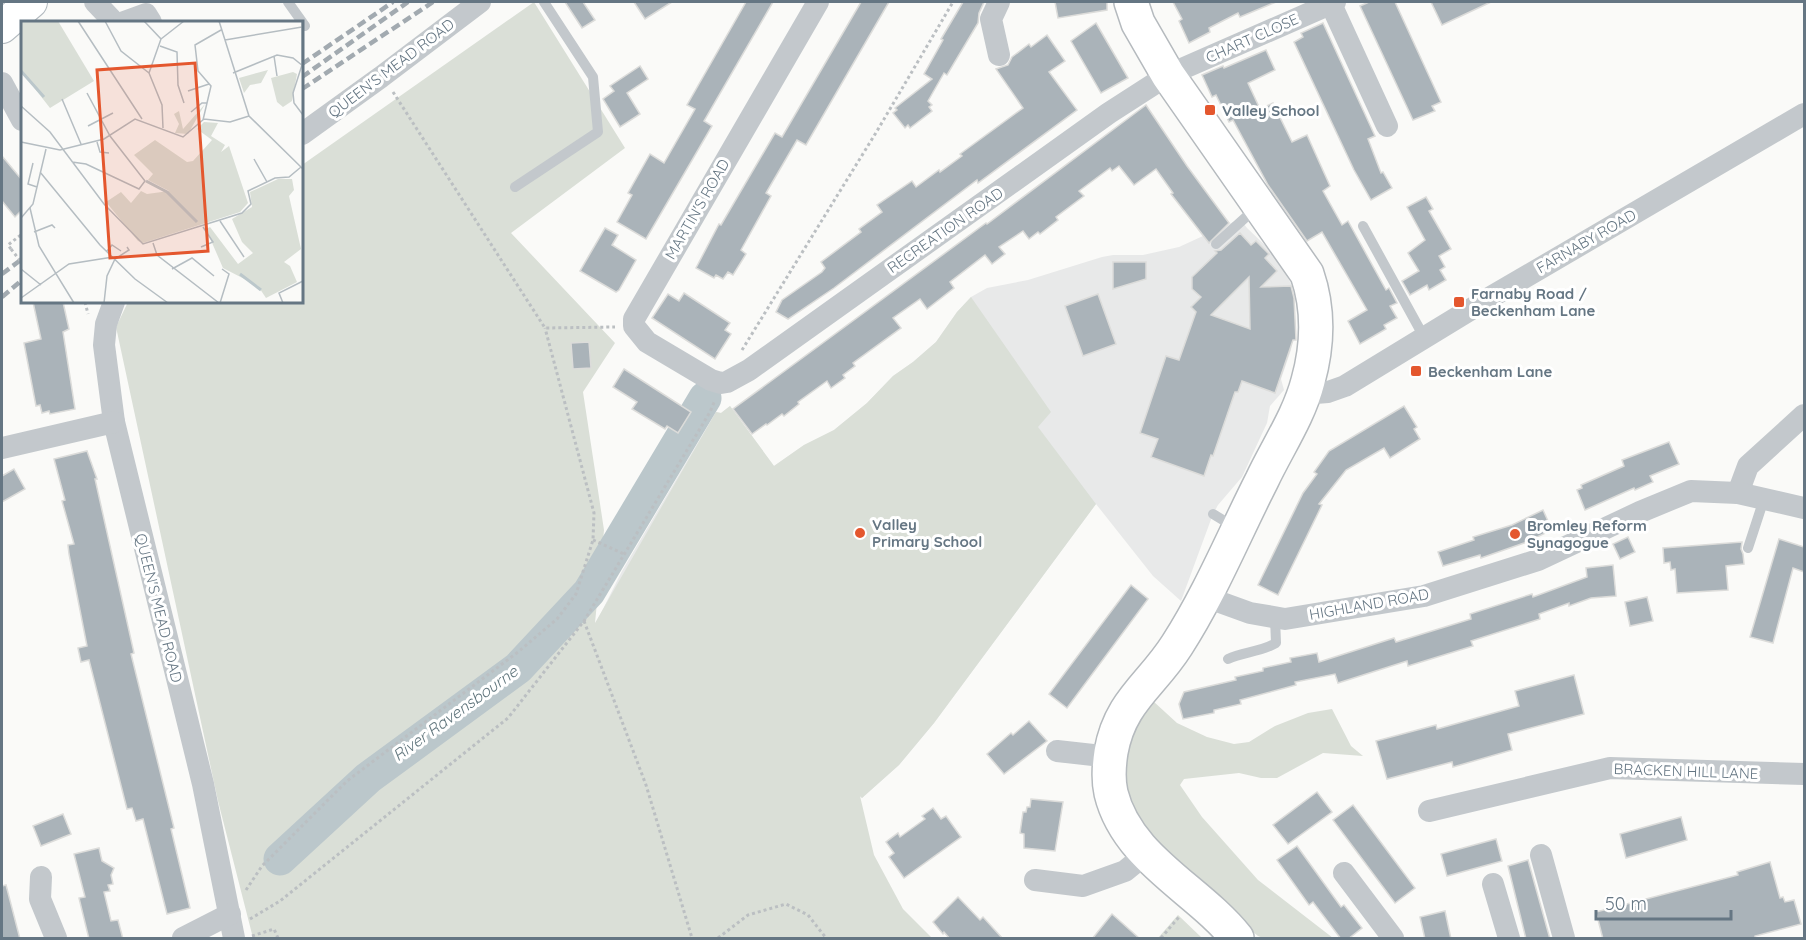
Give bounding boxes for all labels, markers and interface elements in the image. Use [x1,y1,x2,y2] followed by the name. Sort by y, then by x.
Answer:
[1203,9,1301,67] street label: CHART CLOSE
[324,14,458,122] street label: QUEEN'S MEAD ROAD
[21,21,303,303] inset map
[1222,101,1319,120] place label: Valley School
[1203,103,1217,117] marker: Valley School
[661,155,734,263] street label: MARTIN'S ROAD
[883,183,1007,277] street label: RECREATION ROAD
[1533,205,1639,277] street label: FARNABY ROAD
[1471,284,1595,320] place label: Farnaby Road / Beckenham Lane
[1452,295,1466,309] marker: Farnaby Road / Beckenham Lane
[1428,362,1552,381] place label: Beckenham Lane
[1409,364,1423,378] marker: Beckenham Lane
[872,515,982,551] place label: Valley Primary School
[1527,516,1647,552] place label: Bromley Reform Synagogue
[853,526,867,540] marker: Valley Primary School
[1508,527,1522,541] marker: Bromley Reform Synagogue
[131,531,187,685] street label: QUEEN'S MEAD ROAD
[1308,584,1430,624] street label: HIGHLAND ROAD
[389,660,522,765] water label: River Ravensbourne
[1613,759,1759,783] street label: BRACKEN HILL LANE
[1596,883,1731,921] scale bar
[1605,892,1647,915] text: 50 m

